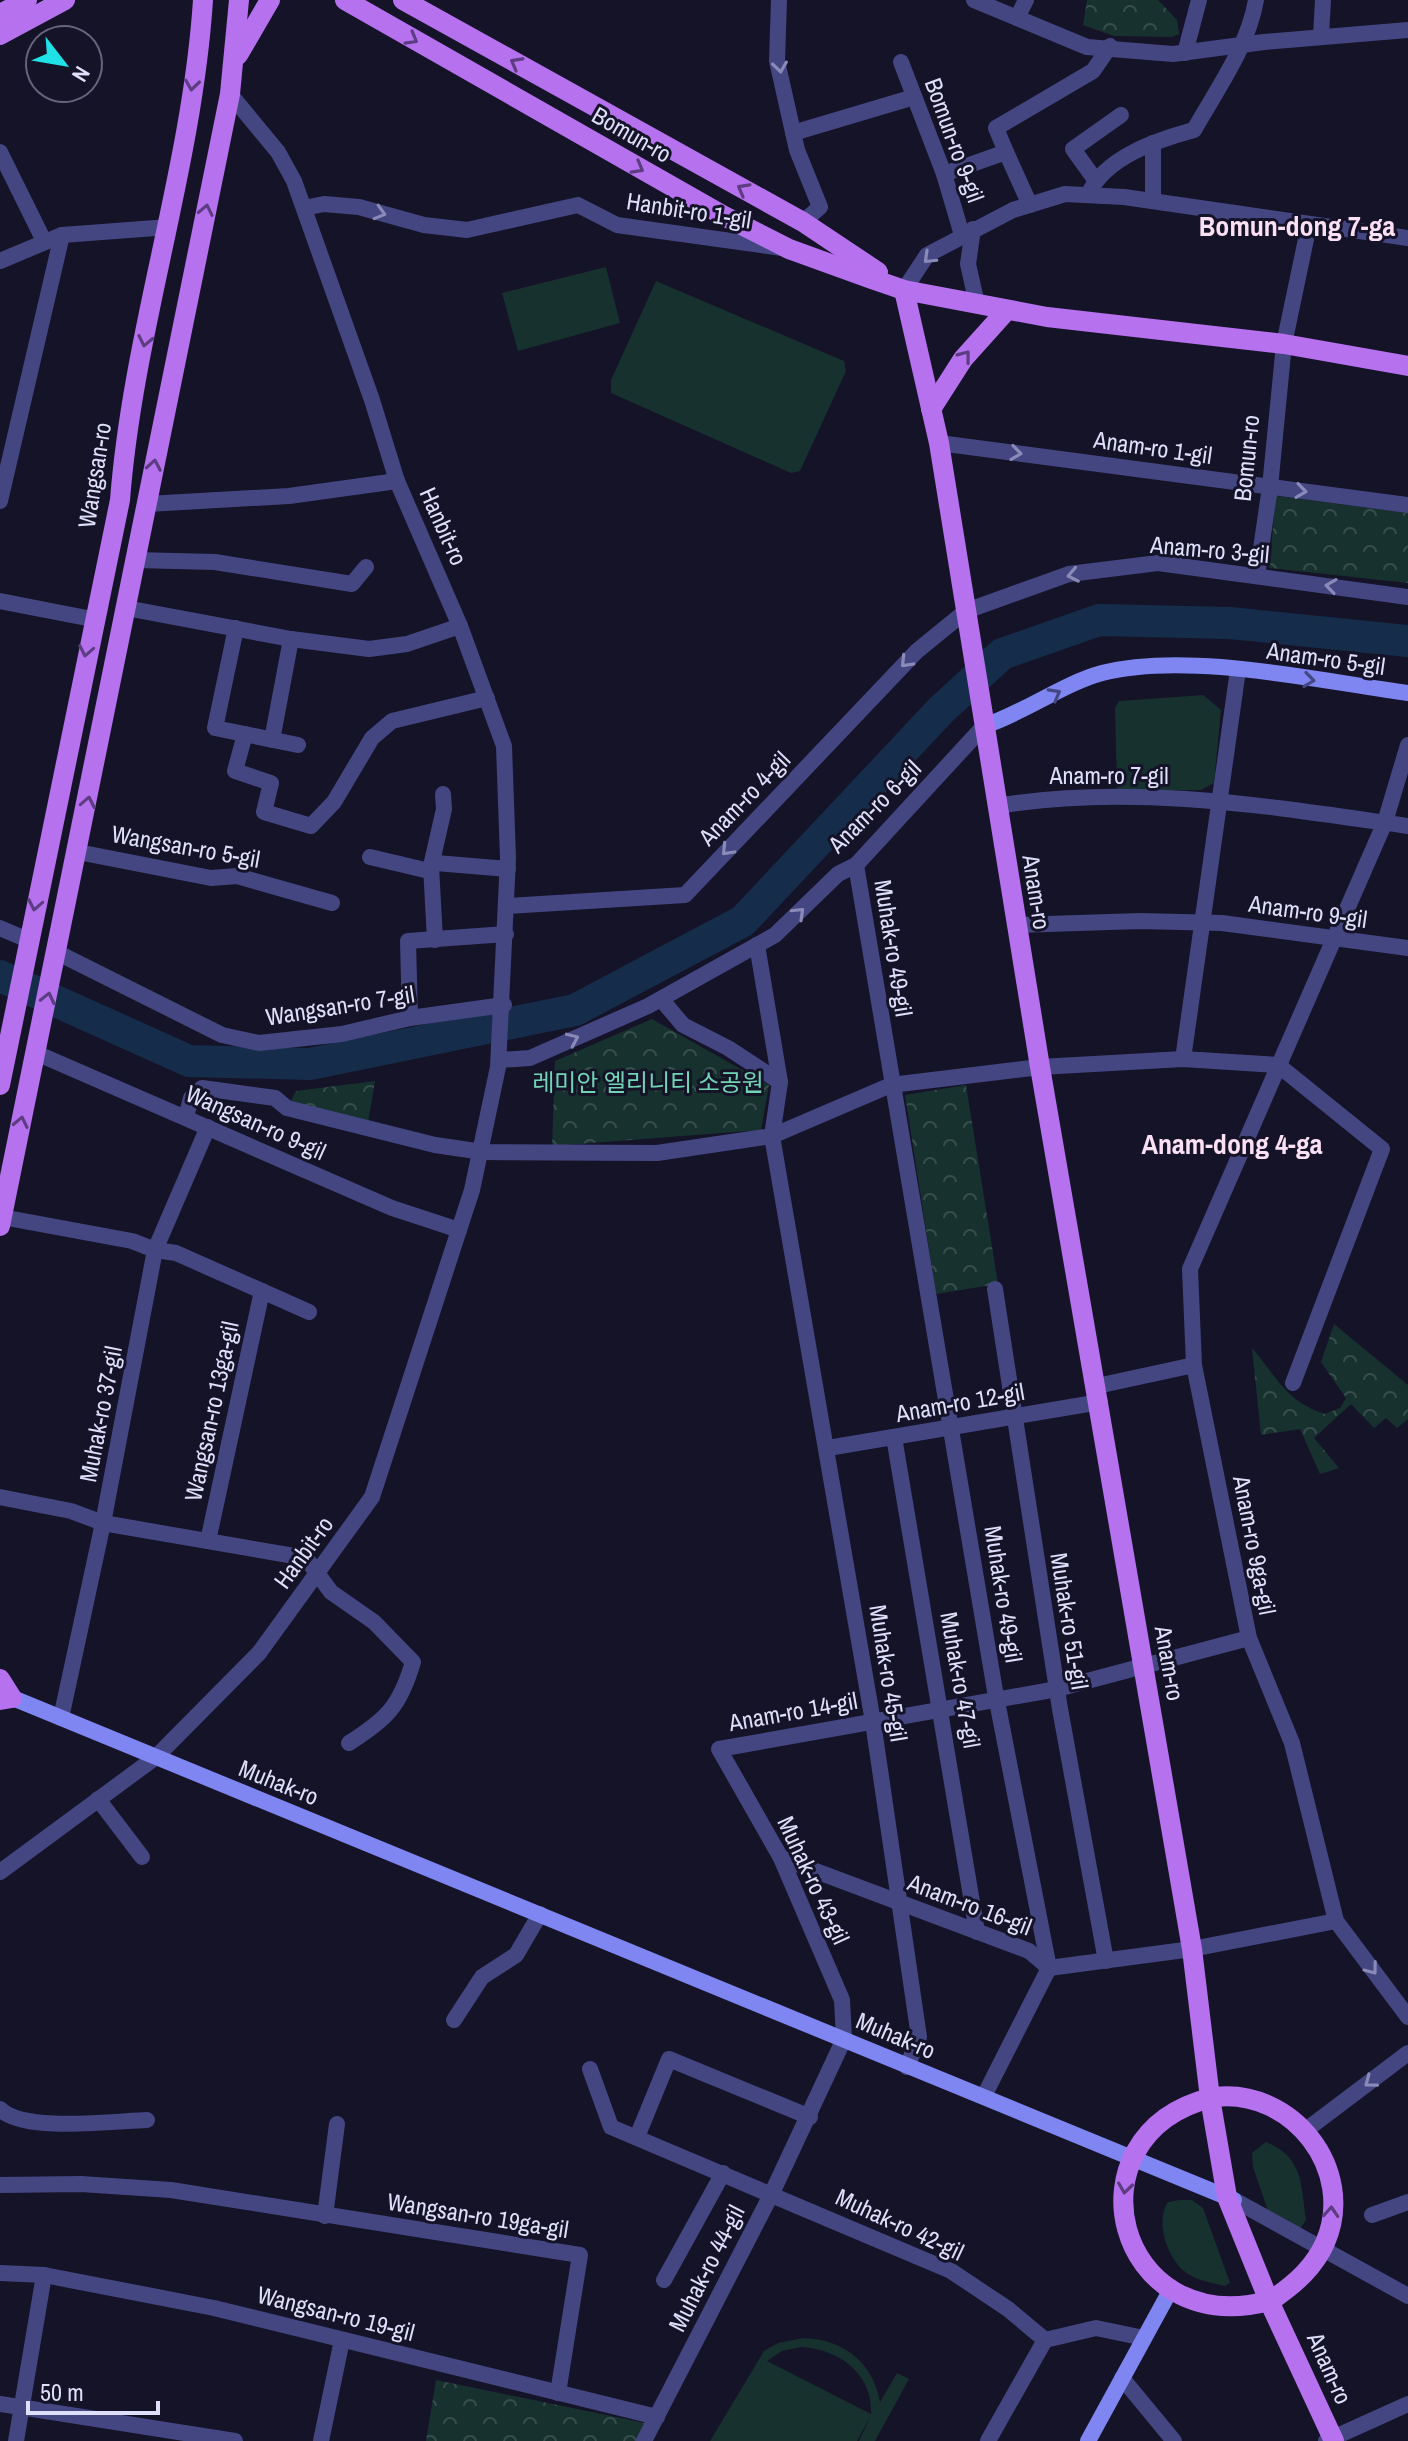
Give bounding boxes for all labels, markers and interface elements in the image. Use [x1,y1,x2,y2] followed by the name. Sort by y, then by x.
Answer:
[24,24,104,104] north arrow
[404,29,418,45] one-way arrow
[510,57,525,73] one-way arrow
[771,60,788,74] one-way arrow
[65,61,97,88] text: N
[918,73,992,207] street label: Bomun-ro 9-gil
[184,78,201,92] one-way arrow
[587,99,677,169] street label: Bomun-ro
[629,158,644,174] one-way arrow
[738,183,752,199] one-way arrow
[624,184,754,236] street label: Hanbit-ro 1-gil
[197,203,214,217] one-way arrow
[373,204,387,220] one-way arrow
[1199,207,1395,245] district label: Bomun-dong 7-ga
[924,248,938,263] one-way arrow
[137,333,154,347] one-way arrow
[956,351,970,366] one-way arrow
[1226,413,1266,503] street label: Bomun-ro
[70,420,118,530] street label: Wangsan-ro
[1091,423,1214,471] street label: Anam-ro 1-gil
[1009,444,1023,461] one-way arrow
[145,458,162,471] one-way arrow
[413,482,475,570] street label: Hanbit-ro
[1295,482,1308,499] one-way arrow
[1148,528,1271,570] street label: Anam-ro 3-gil
[1066,565,1080,582] one-way arrow
[1324,578,1338,595] one-way arrow
[1264,634,1387,682] street label: Anam-ro 5-gil
[78,643,95,657] one-way arrow
[901,653,916,667] one-way arrow
[1303,671,1316,688] one-way arrow
[1046,688,1061,704] one-way arrow
[690,744,797,853] street label: Anam-ro 4-gil
[820,753,927,860] street label: Anam-ro 6-gil
[1048,759,1169,791] street label: Anam-ro 7-gil
[78,795,95,809] one-way arrow
[109,817,263,875] street label: Wangsan-ro 5-gil
[722,841,737,855] one-way arrow
[1015,851,1059,932] street label: Anam-ro
[867,877,921,1019] street label: Muhak-ro 49-gil
[1246,887,1369,935] street label: Anam-ro 9-gil
[27,899,44,912] one-way arrow
[790,907,804,922] one-way arrow
[263,977,417,1033] street label: Wangsan-ro 7-gil
[39,992,56,1006] one-way arrow
[565,1033,579,1049] one-way arrow
[532,1066,764,1098] park label: 레미안 엘리니티 소공원
[181,1077,331,1167] street label: Wangsan-ro 9-gil
[12,1116,29,1129] one-way arrow
[1141,1125,1323,1163] district label: Anam-dong 4-ga
[176,1318,246,1504] street label: Wangsan-ro 13ga-gil
[71,1343,129,1485] street label: Muhak-ro 37-gil
[892,1375,1027,1429] street label: Anam-ro 12-gil
[1226,1472,1284,1617] street label: Anam-ro 9ga-gil
[266,1509,340,1595] street label: Hanbit-ro
[977,1523,1031,1665] street label: Muhak-ro 49-gil
[1043,1550,1097,1692] street label: Muhak-ro 51-gil
[862,1602,916,1744] street label: Muhak-ro 45-gil
[933,1609,989,1751] street label: Muhak-ro 47-gil
[1148,1622,1192,1703] street label: Anam-ro
[725,1684,860,1738] street label: Anam-ro 14-gil
[234,1752,324,1812] street label: Muhak-ro
[770,1811,858,1949] street label: Muhak-ro 43-gil
[903,1865,1036,1942] street label: Anam-ro 16-gil
[1362,1960,1377,1975] one-way arrow
[851,2004,941,2066] street label: Muhak-ro
[1365,2072,1379,2086] one-way arrow
[831,2180,969,2268] street label: Muhak-ro 42-gil
[1117,2181,1134,2195] one-way arrow
[385,2185,571,2245] street label: Wangsan-ro 19ga-gil
[660,2199,752,2337] street label: Muhak-ro 44-gil
[1322,2205,1339,2218] one-way arrow
[254,2278,418,2348] street label: Wangsan-ro 19-gil
[1300,2326,1360,2409] street label: Anam-ro
[28,2365,158,2415] scale bar
[40,2376,84,2408] text: 50 m

